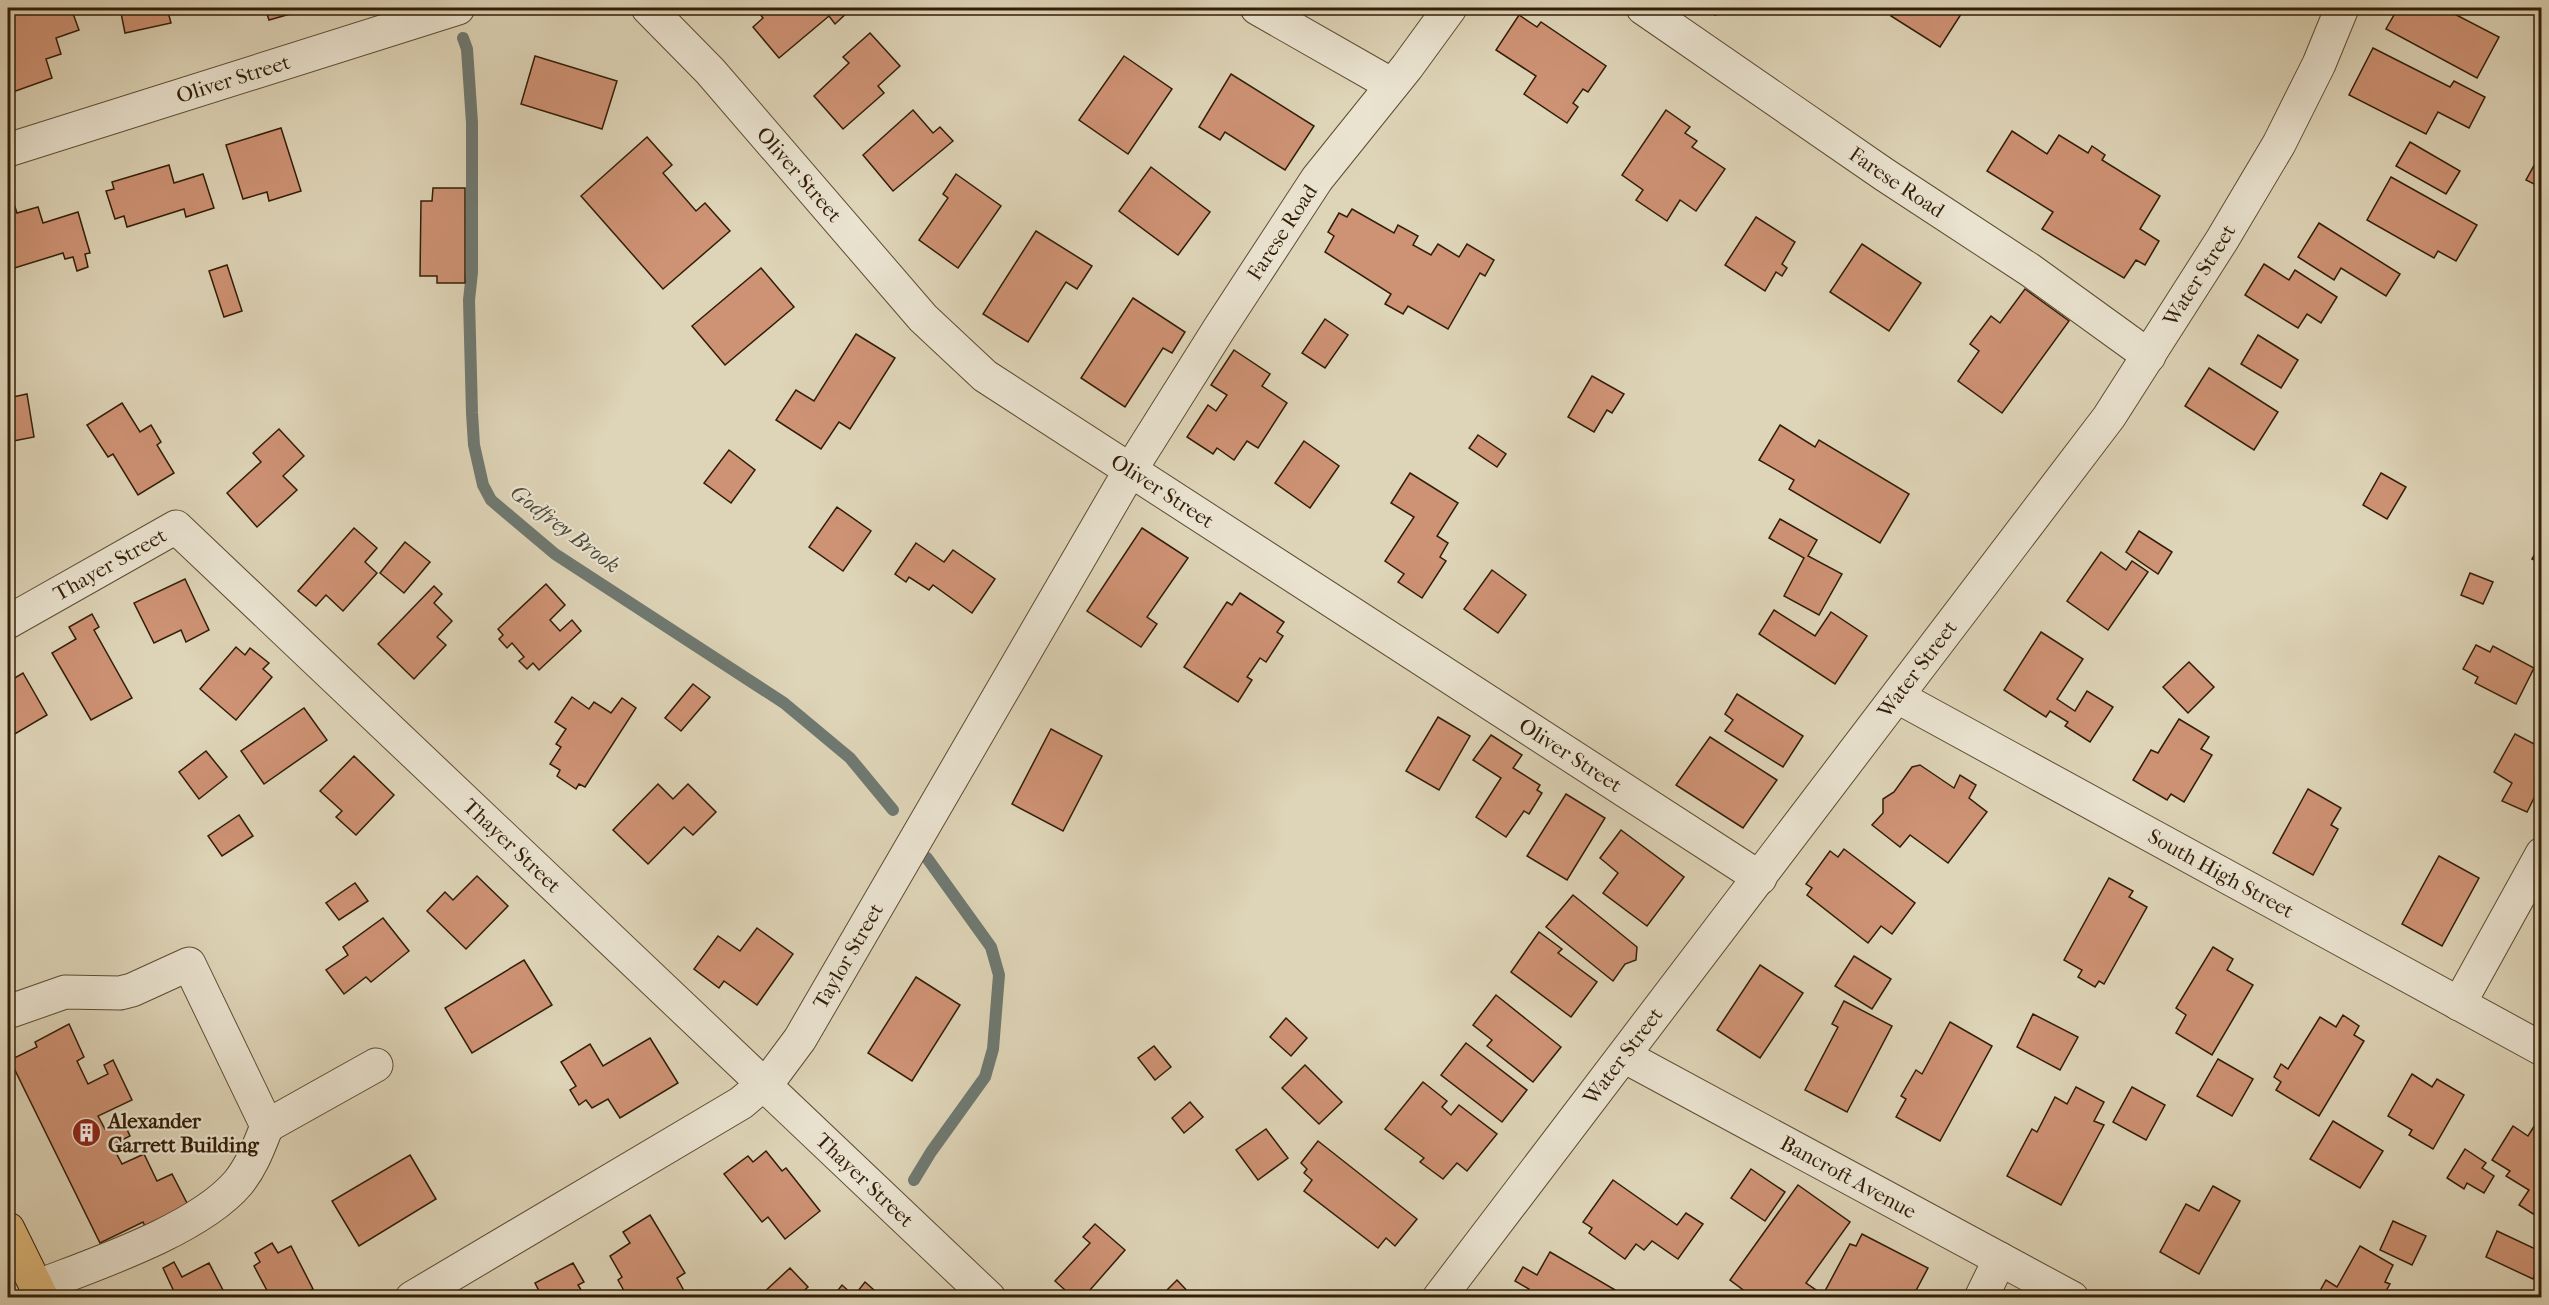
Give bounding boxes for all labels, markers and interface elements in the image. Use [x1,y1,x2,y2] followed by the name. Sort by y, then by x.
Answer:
[173,50,293,108] street label: Oliver Street
[752,122,847,227] street label: Oliver Street
[1845,142,1950,223] street label: Farese Road
[1242,180,1322,285] street label: Farese Road
[2158,220,2241,331] street label: Water Street
[1107,449,1219,533] street label: Oliver Street
[505,479,625,579] water label: Godfrey Brook
[49,523,171,606] street label: Thayer Street
[1872,615,1962,723] street label: Water Street
[1515,713,1627,798] street label: Oliver Street
[458,794,566,898] street label: Thayer Street
[2144,824,2298,923] street label: South High Street
[808,899,888,1013] street label: Taylor Street
[1578,1002,1668,1110] street label: Water Street
[106,1109,259,1157] place label: Alexander Garrett Building
[71,1117,103,1149] building icon: Alexander Garrett Building
[811,1128,919,1232] street label: Thayer Street
[1776,1131,1920,1224] street label: Bancroft Avenue

